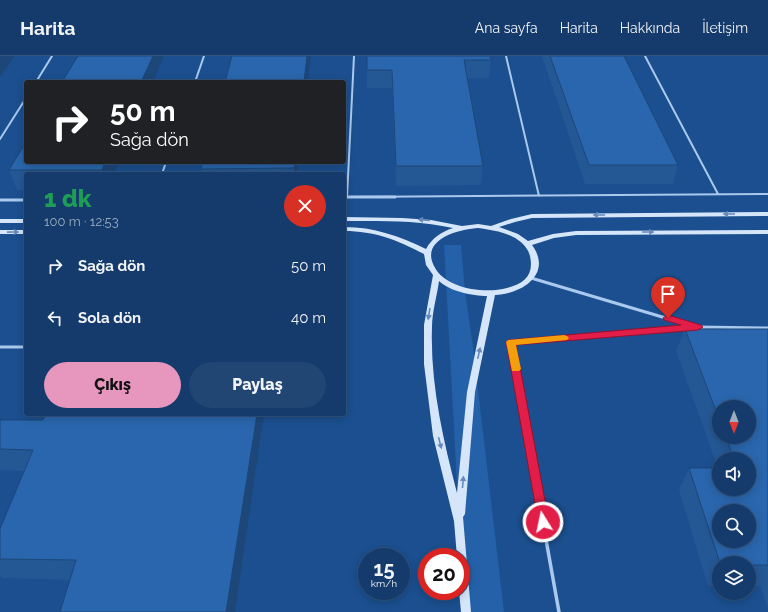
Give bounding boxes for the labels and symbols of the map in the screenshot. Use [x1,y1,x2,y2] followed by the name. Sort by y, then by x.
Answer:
[722,211,735,217] one-way arrow
[592,212,605,218] one-way arrow
[418,217,430,224] one-way arrow
[7,229,20,235] one-way arrow
[642,229,655,235] one-way arrow
[651,277,685,318] pin
[426,308,432,320] one-way arrow
[477,347,483,359] one-way arrow
[712,400,756,444] north arrow
[437,438,443,450] one-way arrow
[459,476,466,488] one-way arrow
[522,501,564,543] position arrow
[418,548,470,600] speed limit sign: 20

